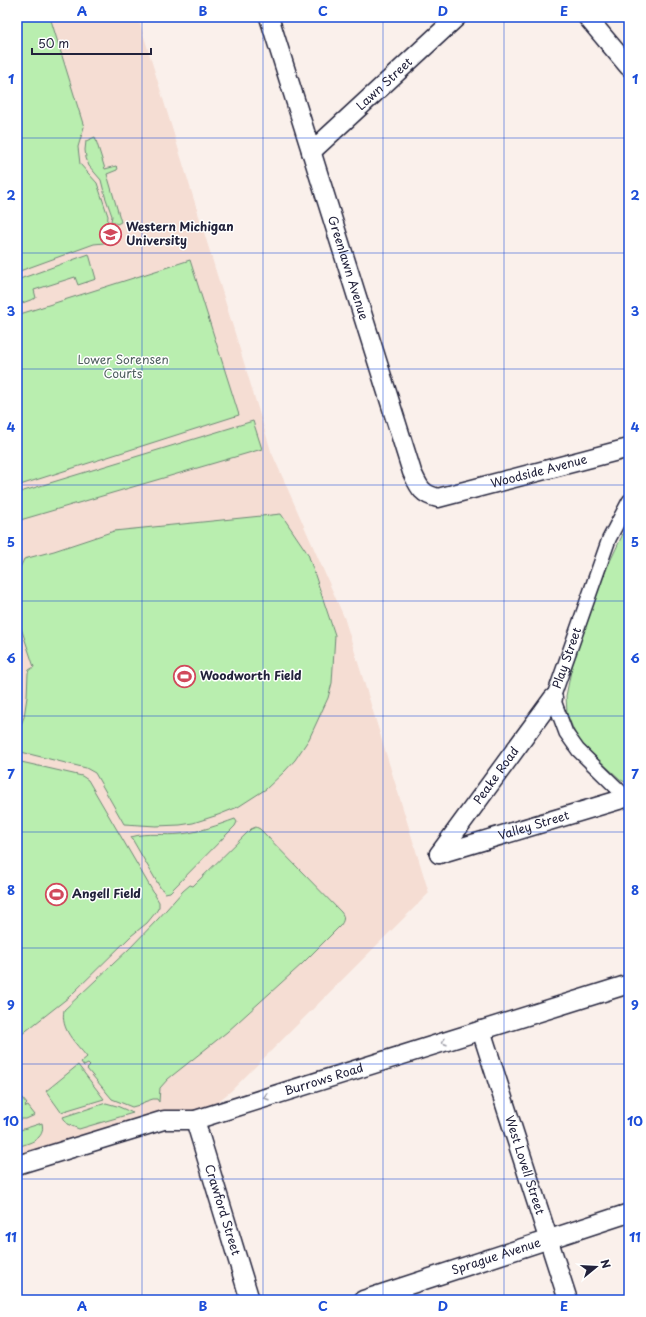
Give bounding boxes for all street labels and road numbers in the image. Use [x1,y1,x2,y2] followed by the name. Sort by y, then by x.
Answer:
[352,53,416,114] street label: Lawn Street
[324,213,374,322] street label: Greenlawn Avenue
[488,449,589,492] street label: Woodside Avenue
[547,624,585,691] street label: Play Street
[468,743,523,808] street label: Peake Road
[496,805,571,844] street label: Valley Street
[282,1058,365,1099] street label: Burrows Road
[501,1113,550,1217] street label: West Lovell Street
[201,1162,246,1257] street label: Crawford Street
[449,1232,543,1278] street label: Sprague Avenue

